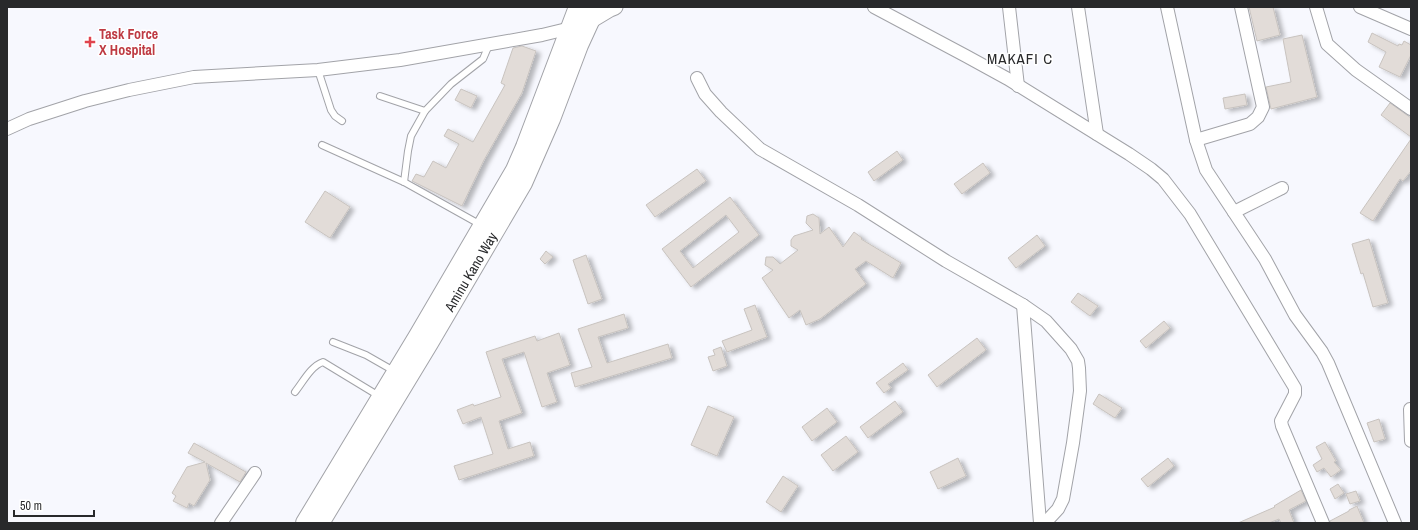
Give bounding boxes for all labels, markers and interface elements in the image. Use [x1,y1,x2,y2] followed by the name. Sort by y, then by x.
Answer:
[99,25,158,59] place label: Task Force X Hospital
[84,36,96,48] marker: Task Force X Hospital
[987,48,1053,69] district label: MAKAFI C
[440,229,501,316] street label: Aminu Kano Way
[14,492,94,518] scale bar
[20,498,42,514] text: 50 m

